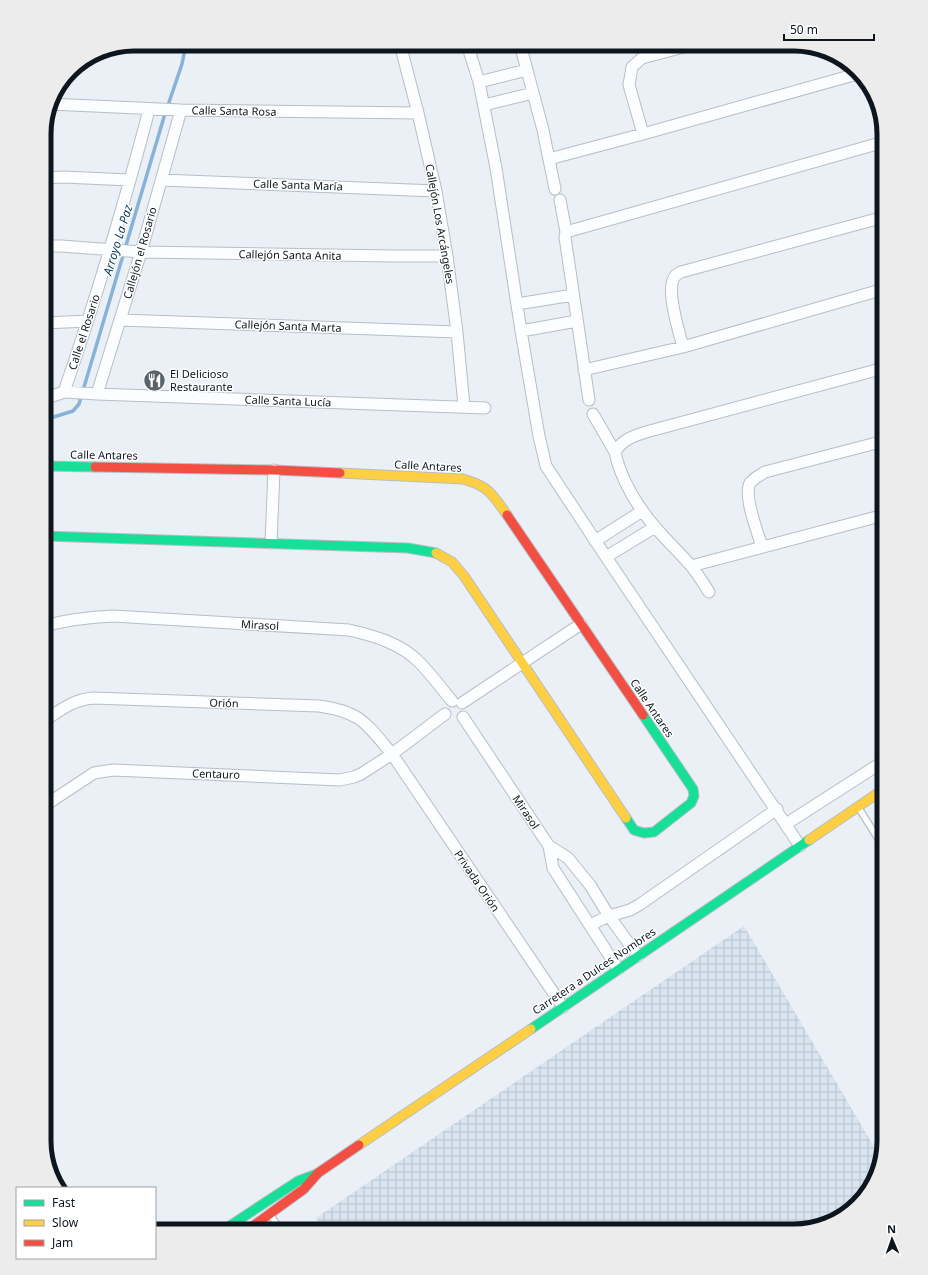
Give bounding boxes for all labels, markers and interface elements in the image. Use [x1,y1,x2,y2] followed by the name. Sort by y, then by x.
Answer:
[784,16,874,42] scale bar
[790,21,818,38] text: 50 m
[191,102,277,119] street label: Calle Santa Rosa
[423,163,458,285] street label: Callejón Los Arcángeles
[253,175,343,194] street label: Calle Santa María
[98,202,136,278] water label: Arroyo La Paz
[119,205,160,301] street label: Callejón el Rosario
[238,246,342,263] street label: Callejón Santa Anita
[64,292,103,372] street label: Calle el Rosario
[234,316,342,335] street label: Callejón Santa Marta
[170,366,233,394] place label: El Delicioso Restaurante
[142,367,168,393] restaurant icon: El Delicioso Restaurante
[244,391,332,410] street label: Calle Santa Lucía
[70,446,138,463] street label: Calle Antares
[394,456,462,475] street label: Calle Antares
[241,616,279,633] street label: Mirasol
[627,675,678,740] street label: Calle Antares
[209,694,239,711] street label: Orión
[192,765,241,782] street label: Centauro
[510,792,543,832] street label: Mirasol
[451,847,503,914] street label: Privada Orión
[529,924,658,1018] street label: Carretera a Dulces Nombres
[16,1187,156,1259] legend
[52,1194,76,1211] text: Fast
[52,1214,79,1231] text: Slow
[872,1219,912,1259] north arrow
[887,1221,896,1236] text: N
[51,1234,73,1251] text: Jam

